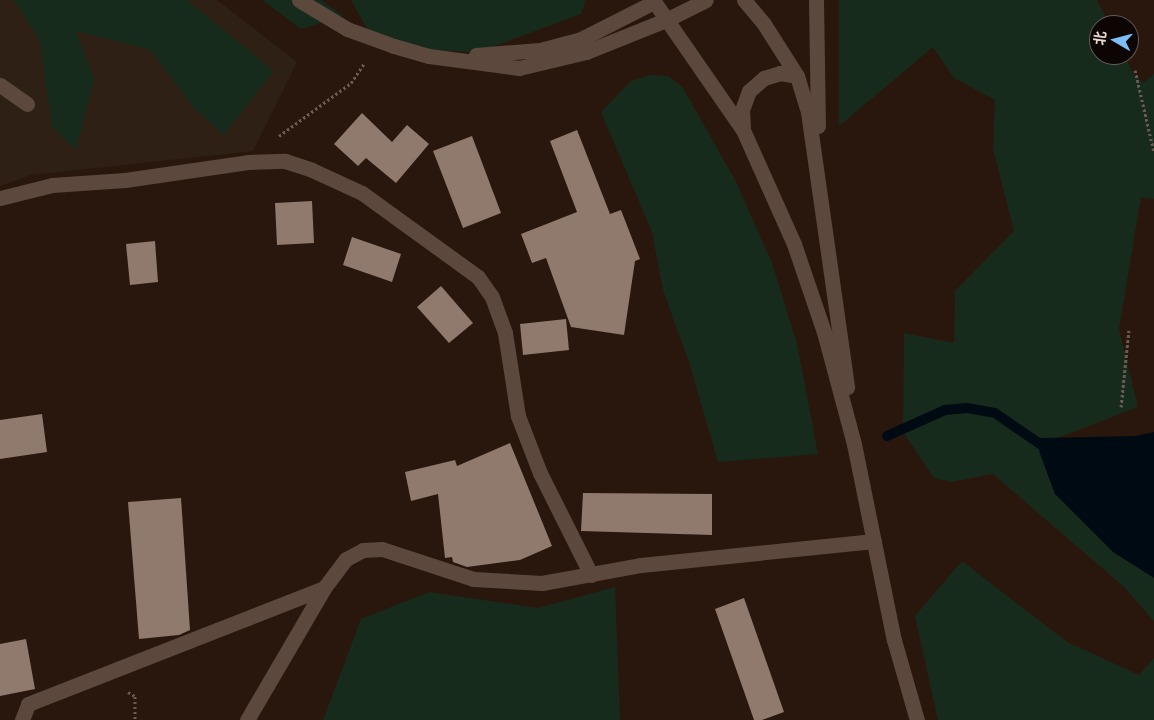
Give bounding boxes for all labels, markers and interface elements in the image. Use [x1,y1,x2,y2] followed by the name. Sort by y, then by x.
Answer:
[1089,15,1139,65] north arrow
[1090,30,1109,46] text: 北

